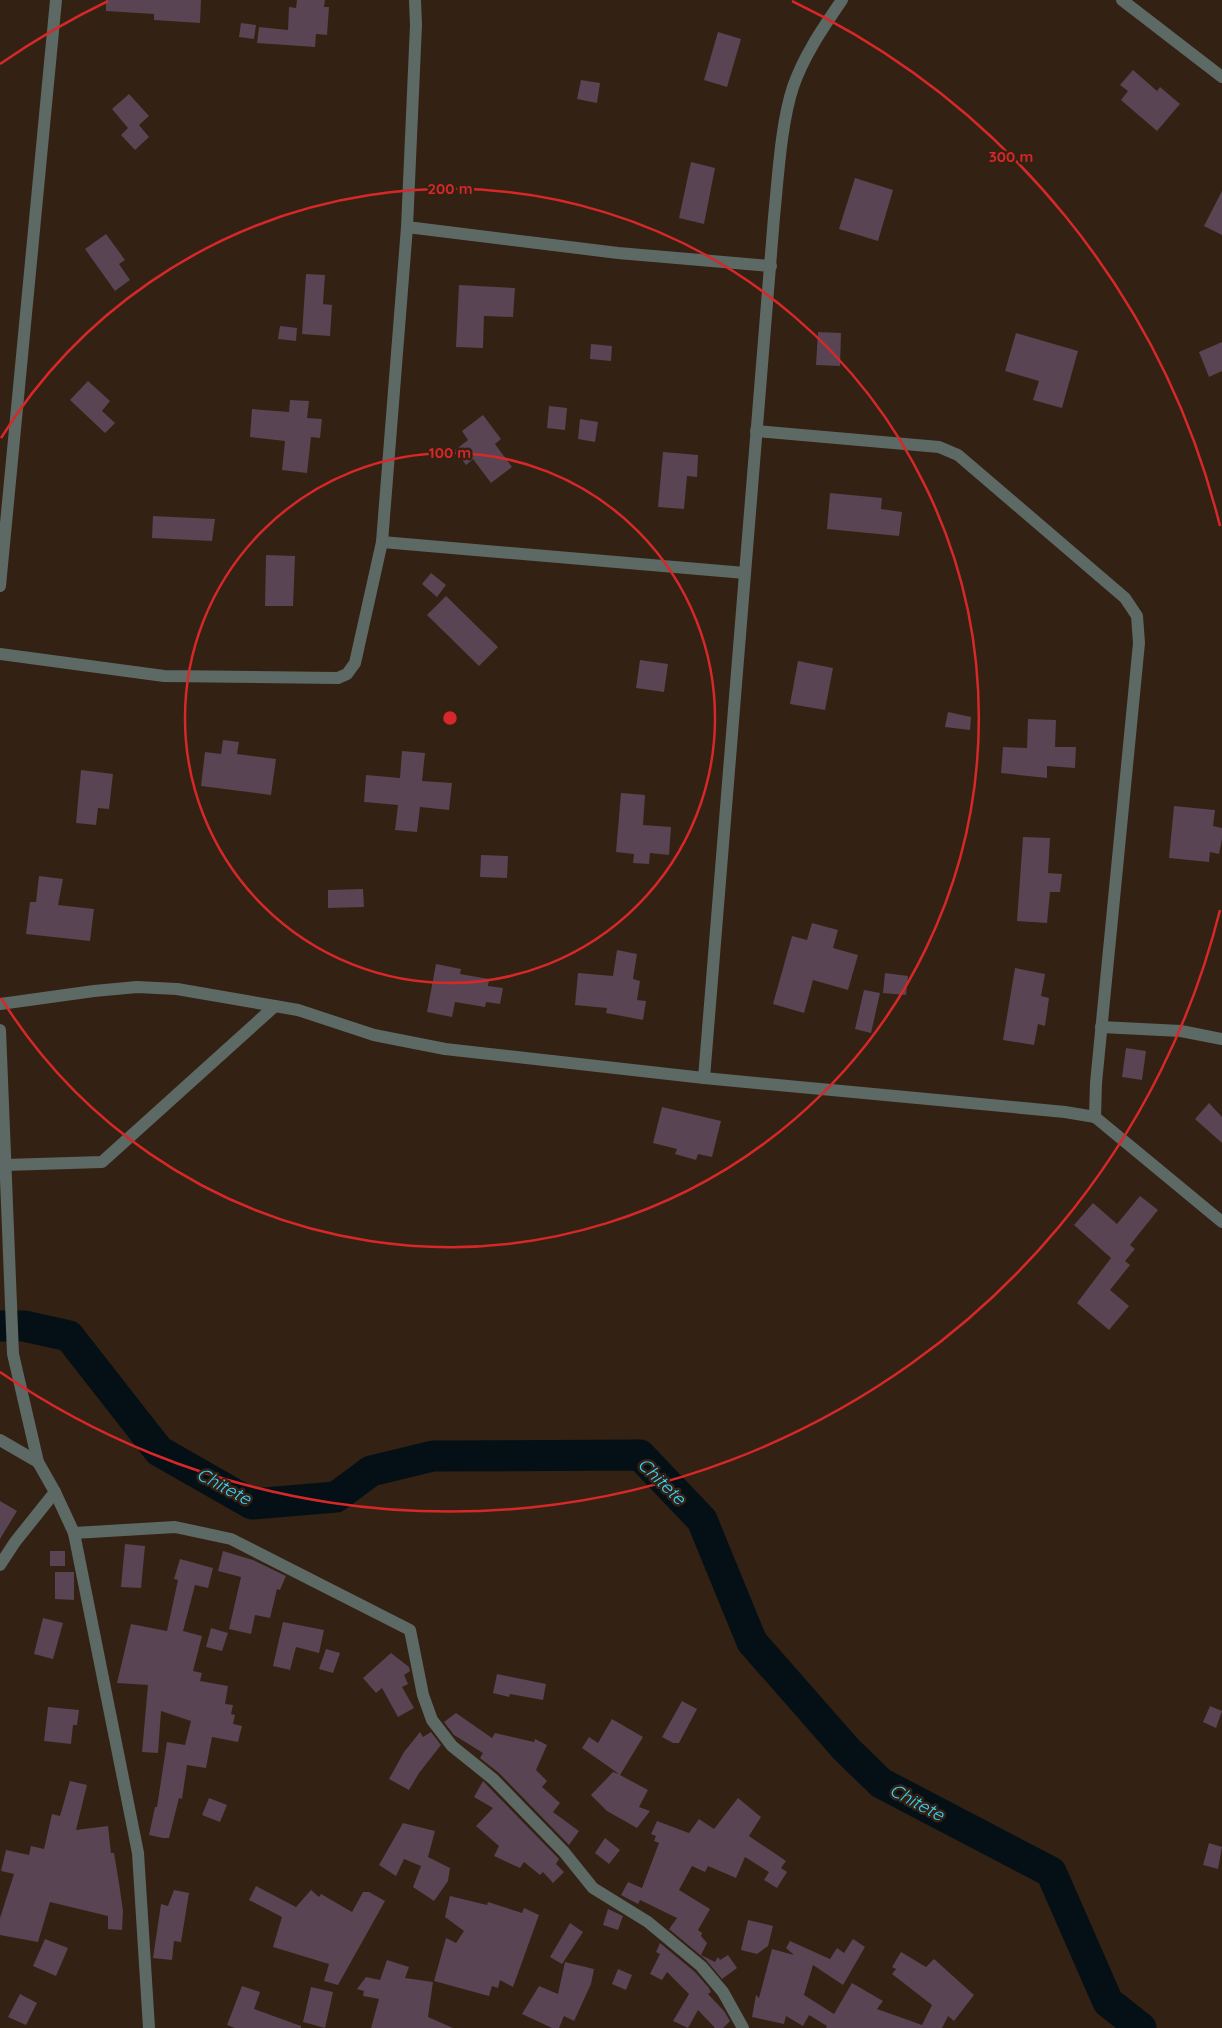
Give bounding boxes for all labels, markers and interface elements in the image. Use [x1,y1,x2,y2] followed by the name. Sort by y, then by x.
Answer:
[989,147,1033,166] text: 300 m
[428,179,473,198] text: 200 m
[429,443,471,462] text: 100 m
[441,709,459,727] centre of rings
[633,1453,692,1510] water label: Chitete
[193,1462,256,1510] water label: Chitete
[886,1778,949,1826] water label: Chitete

